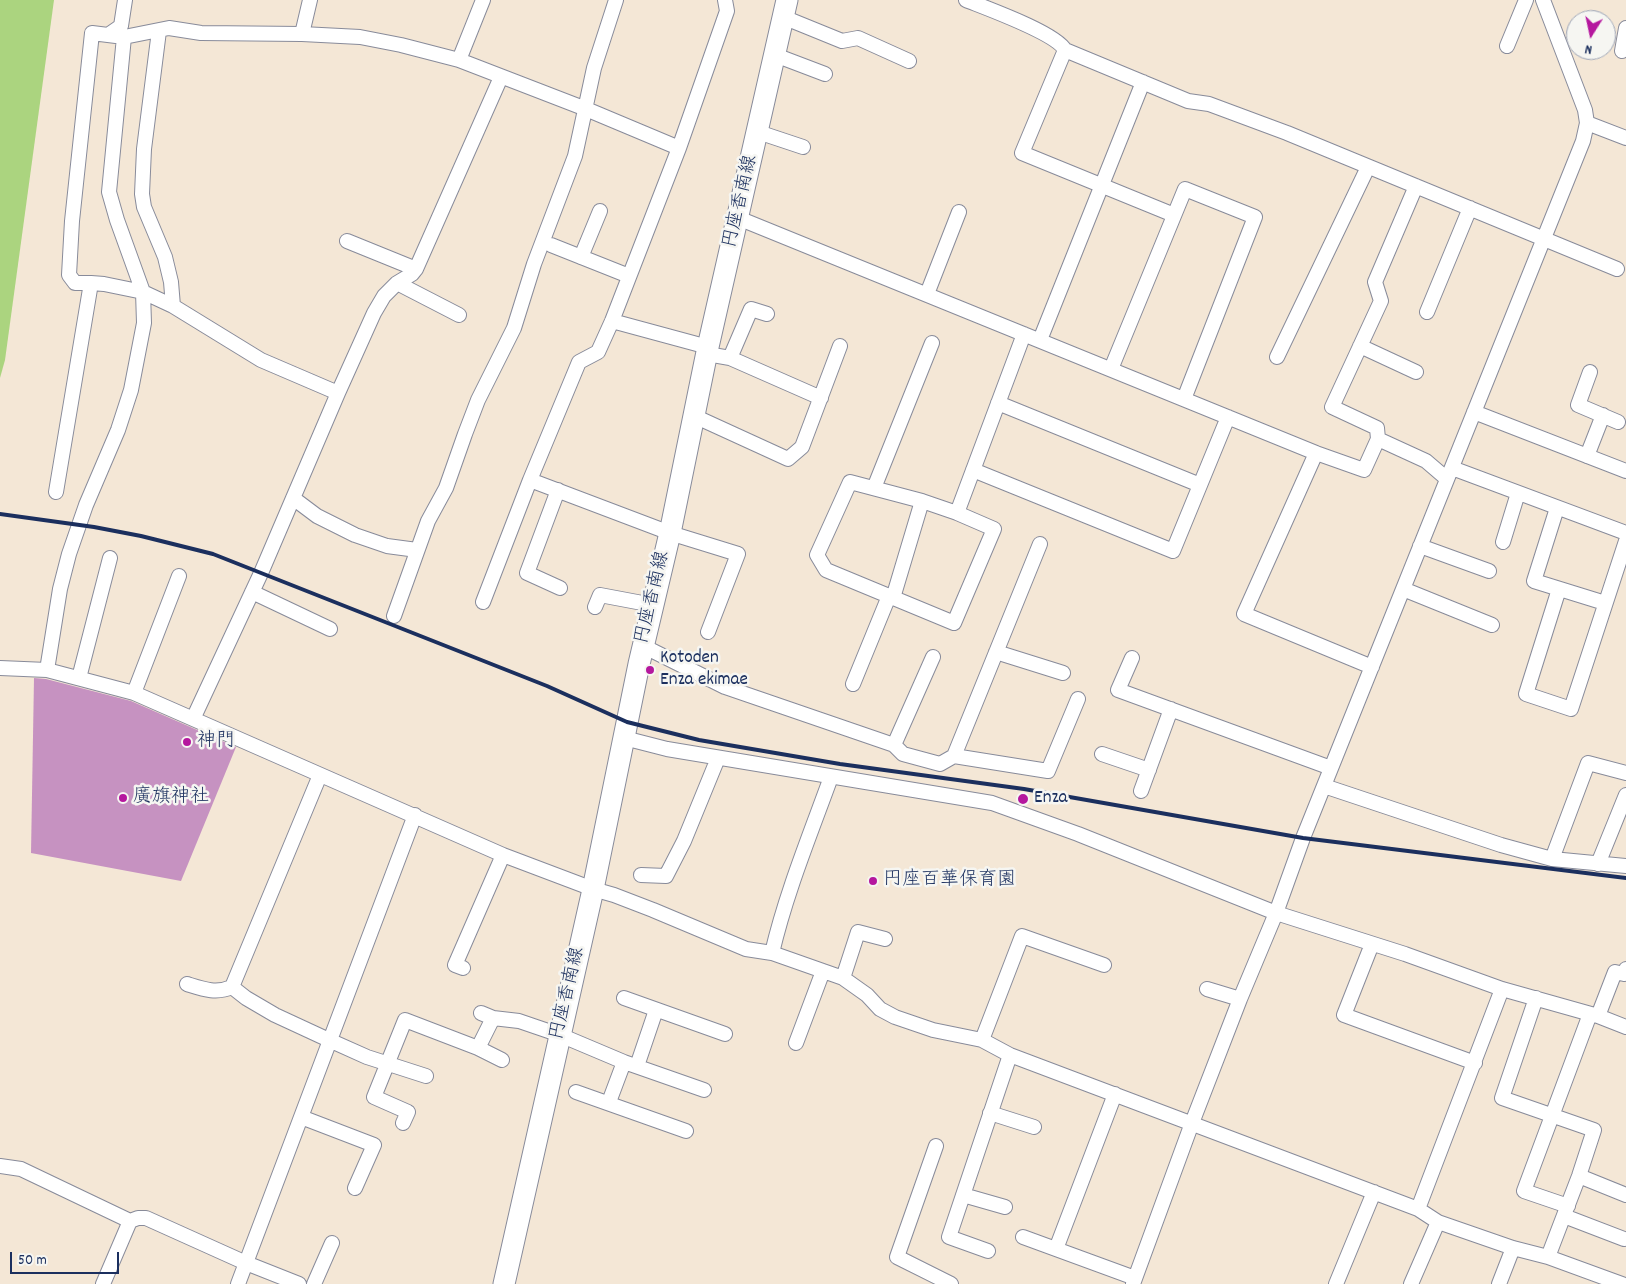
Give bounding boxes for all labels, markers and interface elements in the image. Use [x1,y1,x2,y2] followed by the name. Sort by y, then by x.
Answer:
[1566,10,1616,60] north arrow
[1583,38,1594,59] text: N
[720,153,764,251] street label: 円座香南線
[632,549,676,647] street label: 円座香南線
[660,648,748,692] place label: Kotoden Enza ekimae
[644,664,656,676] marker: Kotoden Enza ekimae
[197,731,235,753] place label: 神門
[181,736,193,748] marker: 神門
[133,787,209,809] place label: 廣旗神社
[1034,788,1068,810] place label: Enza
[117,792,129,804] marker: 廣旗神社
[1016,792,1030,806] marker: Enza
[883,870,1016,892] place label: 円座百華保育園
[867,875,879,887] marker: 円座百華保育園
[547,945,591,1043] street label: 円座香南線
[12,1242,121,1274] scale bar
[18,1250,47,1272] text: 50 m

